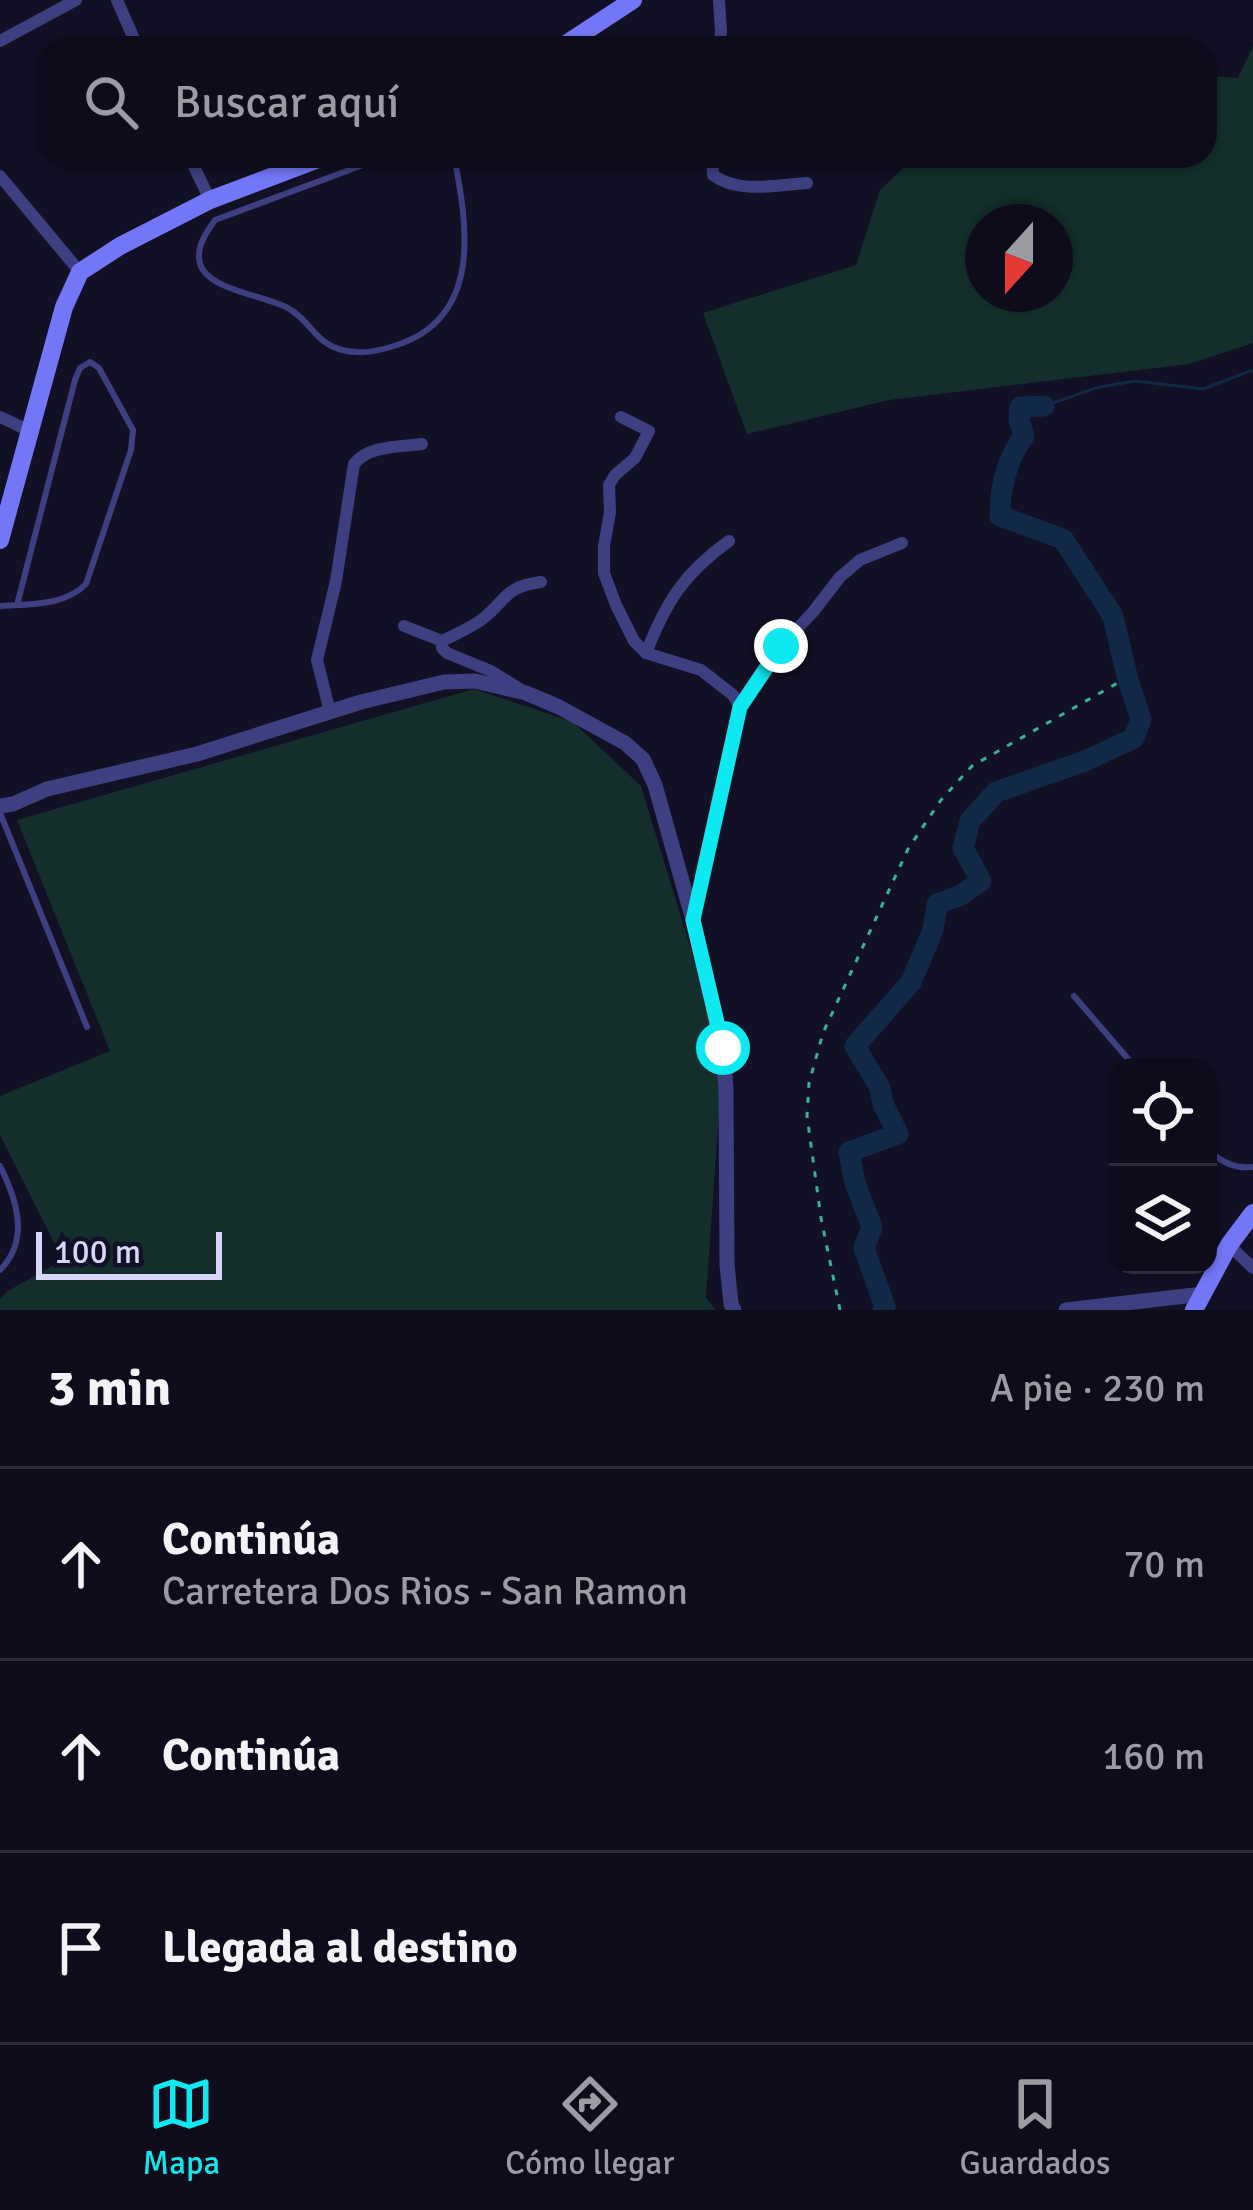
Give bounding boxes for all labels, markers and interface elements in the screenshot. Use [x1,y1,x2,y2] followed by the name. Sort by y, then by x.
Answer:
[36,36,1217,168] search box
[78,69,144,135] icon: search
[174,75,399,130] text: Buscar aquí
[965,204,1073,312] north arrow
[754,619,808,673] route end
[696,1021,750,1075] route start
[1109,1058,1217,1274] map controls
[1109,1058,1217,1166] button: locate
[1109,1166,1217,1274] button: layers
[36,1226,222,1279] scale bar
[54,1232,141,1273] text: 100 m
[48,1357,171,1420] text: 3 min
[990,1364,1205,1412] text: A pie · 230 m
[162,1512,340,1567] text: Continúa
[48,1531,114,1597] icon: ahead
[1123,1540,1205,1588] text: 70 m
[162,1567,688,1615] text: Carretera Dos Rios - San Ramon
[48,1723,114,1789] icon: ahead
[162,1728,340,1783] text: Continúa
[1102,1732,1205,1780] text: 160 m
[48,1915,114,1981] icon: arrive
[162,1920,518,1975] text: Llegada al destino
[143,2071,220,2184] tab: Mapa
[505,2071,674,2184] tab: Cómo llegar
[959,2071,1110,2184] tab: Guardados

